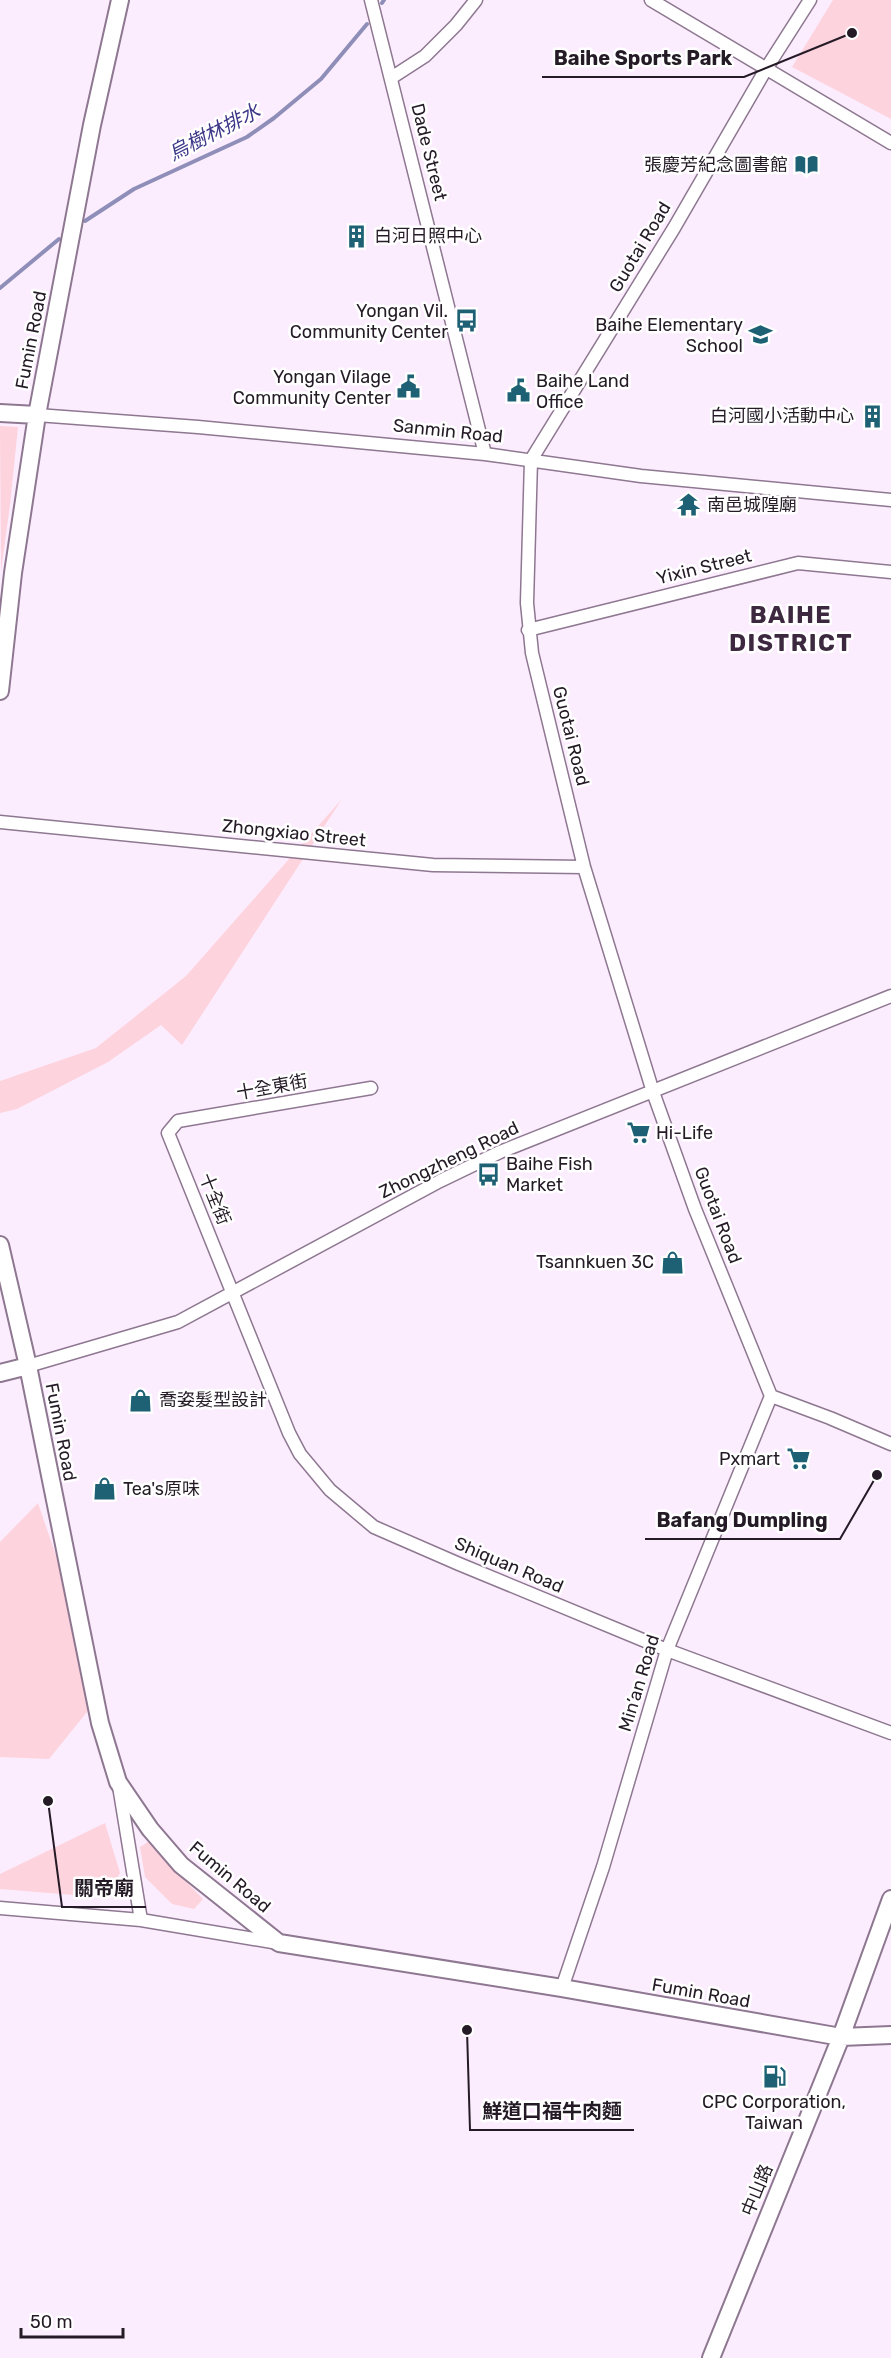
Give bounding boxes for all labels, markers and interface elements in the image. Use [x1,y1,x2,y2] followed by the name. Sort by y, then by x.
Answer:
[542,39,744,77] callout: Baihe Sports Park
[554,46,733,70] text: Baihe Sports Park
[164,98,265,165] water label: 烏樹林排水
[406,101,452,203] street label: Dade Street
[793,152,819,178] library icon: 張慶芳紀念圖書館
[644,154,788,176] place label: 張慶芳紀念圖書館
[604,198,676,296] street label: Guotai Road
[343,223,369,249] building icon: 白河日照中心
[374,225,482,247] place label: 白河日照中心
[11,289,51,391] street label: Fumin Road
[290,300,448,343] place label: Yongan Vil. Community Center
[453,308,479,334] bus stop icon: Yongan Vil. Community Center
[595,314,743,357] place label: Baihe Elementary School
[748,322,774,348] school or university icon: Baihe Elementary School
[233,366,391,409] place label: Yongan Vilage Community Center
[536,370,629,413] place label: Baihe Land Office
[396,374,422,400] public building icon: Yongan Vilage Community Center
[505,378,531,404] public building icon: Baihe Land Office
[859,403,885,429] building icon: 白河國小活動中心
[710,405,854,427] place label: 白河國小活動中心
[392,414,504,448] street label: Sanmin Road
[676,492,702,518] temple icon: 南邑城隍廟
[707,494,797,516] place label: 南邑城隍廟
[654,545,754,589] street label: Yixin Street
[729,601,853,657] district label: BAIHE DISTRICT
[548,684,594,788] street label: Guotai Road
[221,815,367,851] street label: Zhongxiao Street
[235,1070,309,1104] street label: 十全東街
[376,1117,522,1203] street label: Zhongzheng Road
[625,1120,651,1146] supermarket icon: Hi-Life
[656,1122,713,1144] place label: Hi-Life
[506,1153,593,1196] place label: Baihe Fish Market
[475,1161,501,1187] bus stop icon: Baihe Fish Market
[690,1164,746,1266] street label: Guotai Road
[195,1170,235,1228] street label: 十全街
[659,1249,685,1275] shop icon: Tsannkuen 3C
[536,1251,654,1273] place label: Tsannkuen 3C
[41,1381,81,1483] street label: Fumin Road
[128,1387,154,1413] shop icon: 喬姿髮型設計
[159,1389,267,1411] place label: 喬姿髮型設計
[785,1446,811,1472] supermarket icon: Pxmart
[719,1448,780,1470] place label: Pxmart
[92,1476,118,1502] shop icon: Tea's原味
[123,1478,200,1500] place label: Tea's原味
[645,1501,840,1539] callout: Bafang Dumpling
[656,1508,828,1532] text: Bafang Dumpling
[451,1532,567,1598] street label: Shiquan Road
[614,1632,664,1734] street label: Min’an Road
[185,1837,275,1917] street label: Fumin Road
[62,1869,146,1907] callout: 關帝廟
[74,1876,134,1900] text: 關帝廟
[650,1974,752,2012] street label: Fumin Road
[761,2063,787,2089] fuel station icon: CPC Corporation, Taiwan
[702,2091,846,2134] place label: CPC Corporation, Taiwan
[470,2092,634,2130] callout: 鮮道口福牛肉麵
[482,2099,622,2123] text: 鮮道口福牛肉麵
[737,2161,777,2219] street label: 中山路
[21,2301,123,2339] scale bar
[30,2311,73,2333] text: 50 m

